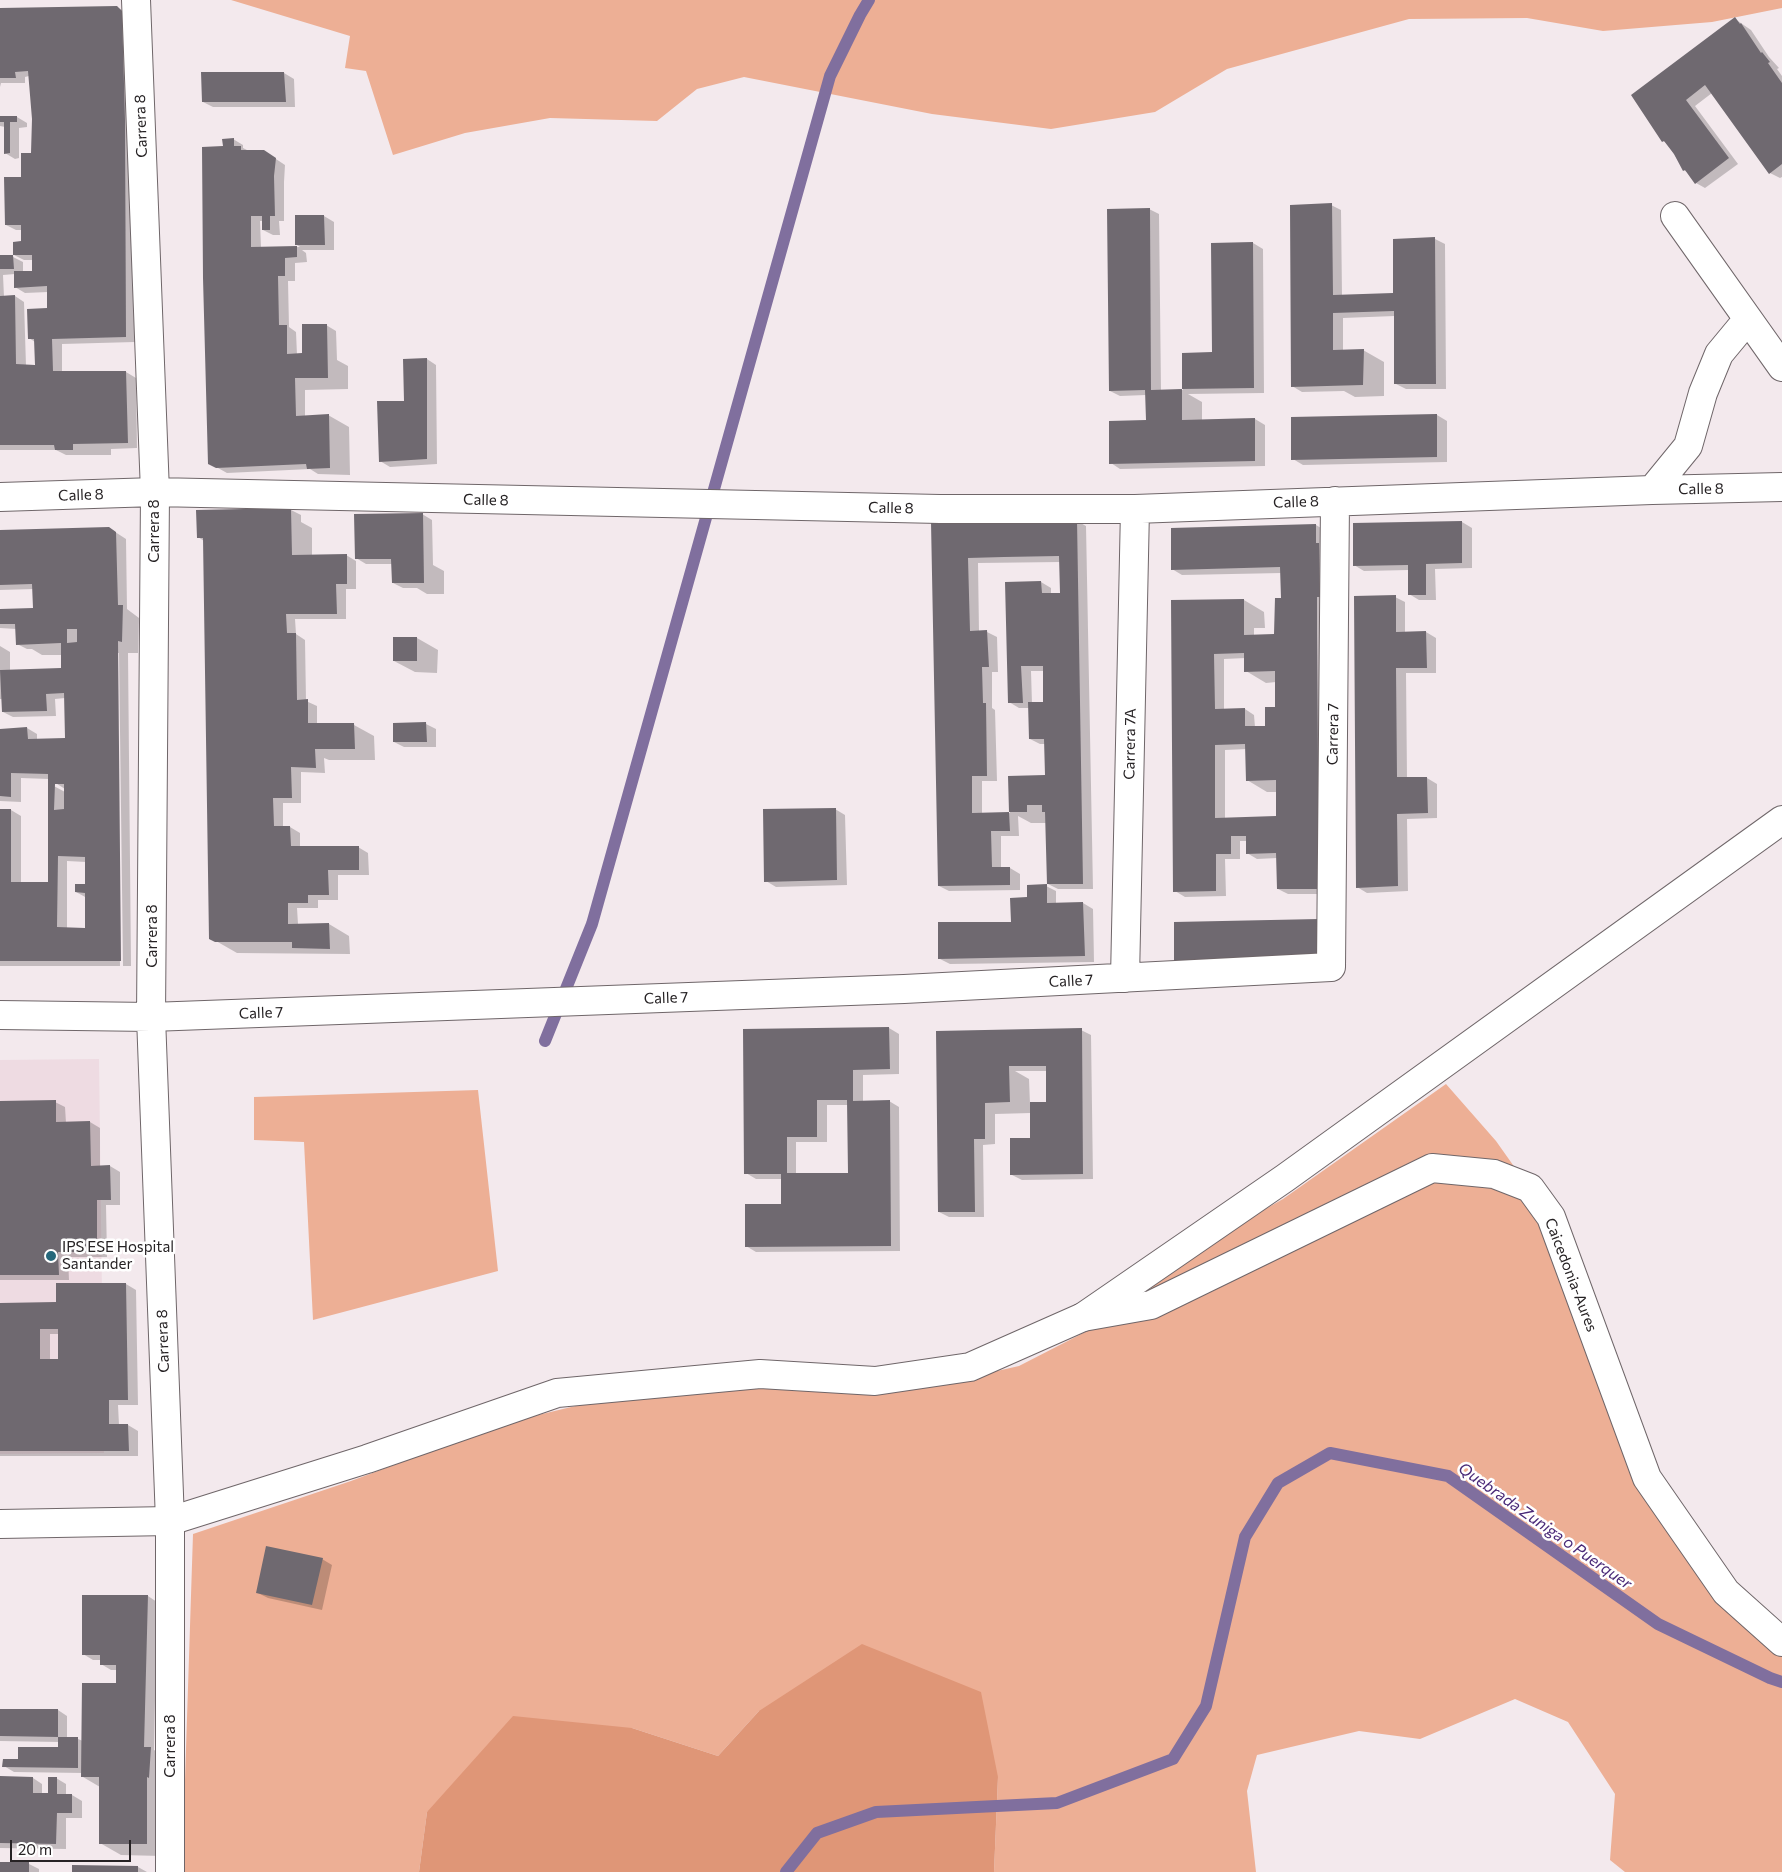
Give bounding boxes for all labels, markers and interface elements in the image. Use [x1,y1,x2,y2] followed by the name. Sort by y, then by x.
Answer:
[131,94,151,158] street label: Carrera 8
[1678,480,1724,498] street label: Calle 8
[58,485,104,505] street label: Calle 8
[463,491,509,509] street label: Calle 8
[1273,492,1319,512] street label: Calle 8
[145,499,163,563] street label: Carrera 8
[868,499,914,517] street label: Calle 8
[1323,703,1343,765] street label: Carrera 7
[1120,708,1140,780] street label: Carrera 7A
[143,904,161,968] street label: Carrera 8
[1048,971,1094,991] street label: Calle 7
[643,988,689,1008] street label: Calle 7
[238,1003,284,1023] street label: Calle 7
[1541,1216,1601,1334] street label: Caicedonia-Aures
[62,1238,174,1273] place label: IPS ESE Hospital Santander
[44,1249,58,1263] marker: IPS ESE Hospital Santander
[153,1309,173,1373] street label: Carrera 8
[1455,1459,1635,1593] water label: Quebrada Zuniga o Puerquer
[161,1714,179,1778] street label: Carrera 8
[12,1830,134,1862] scale bar
[18,1840,52,1858] text: 20 m

